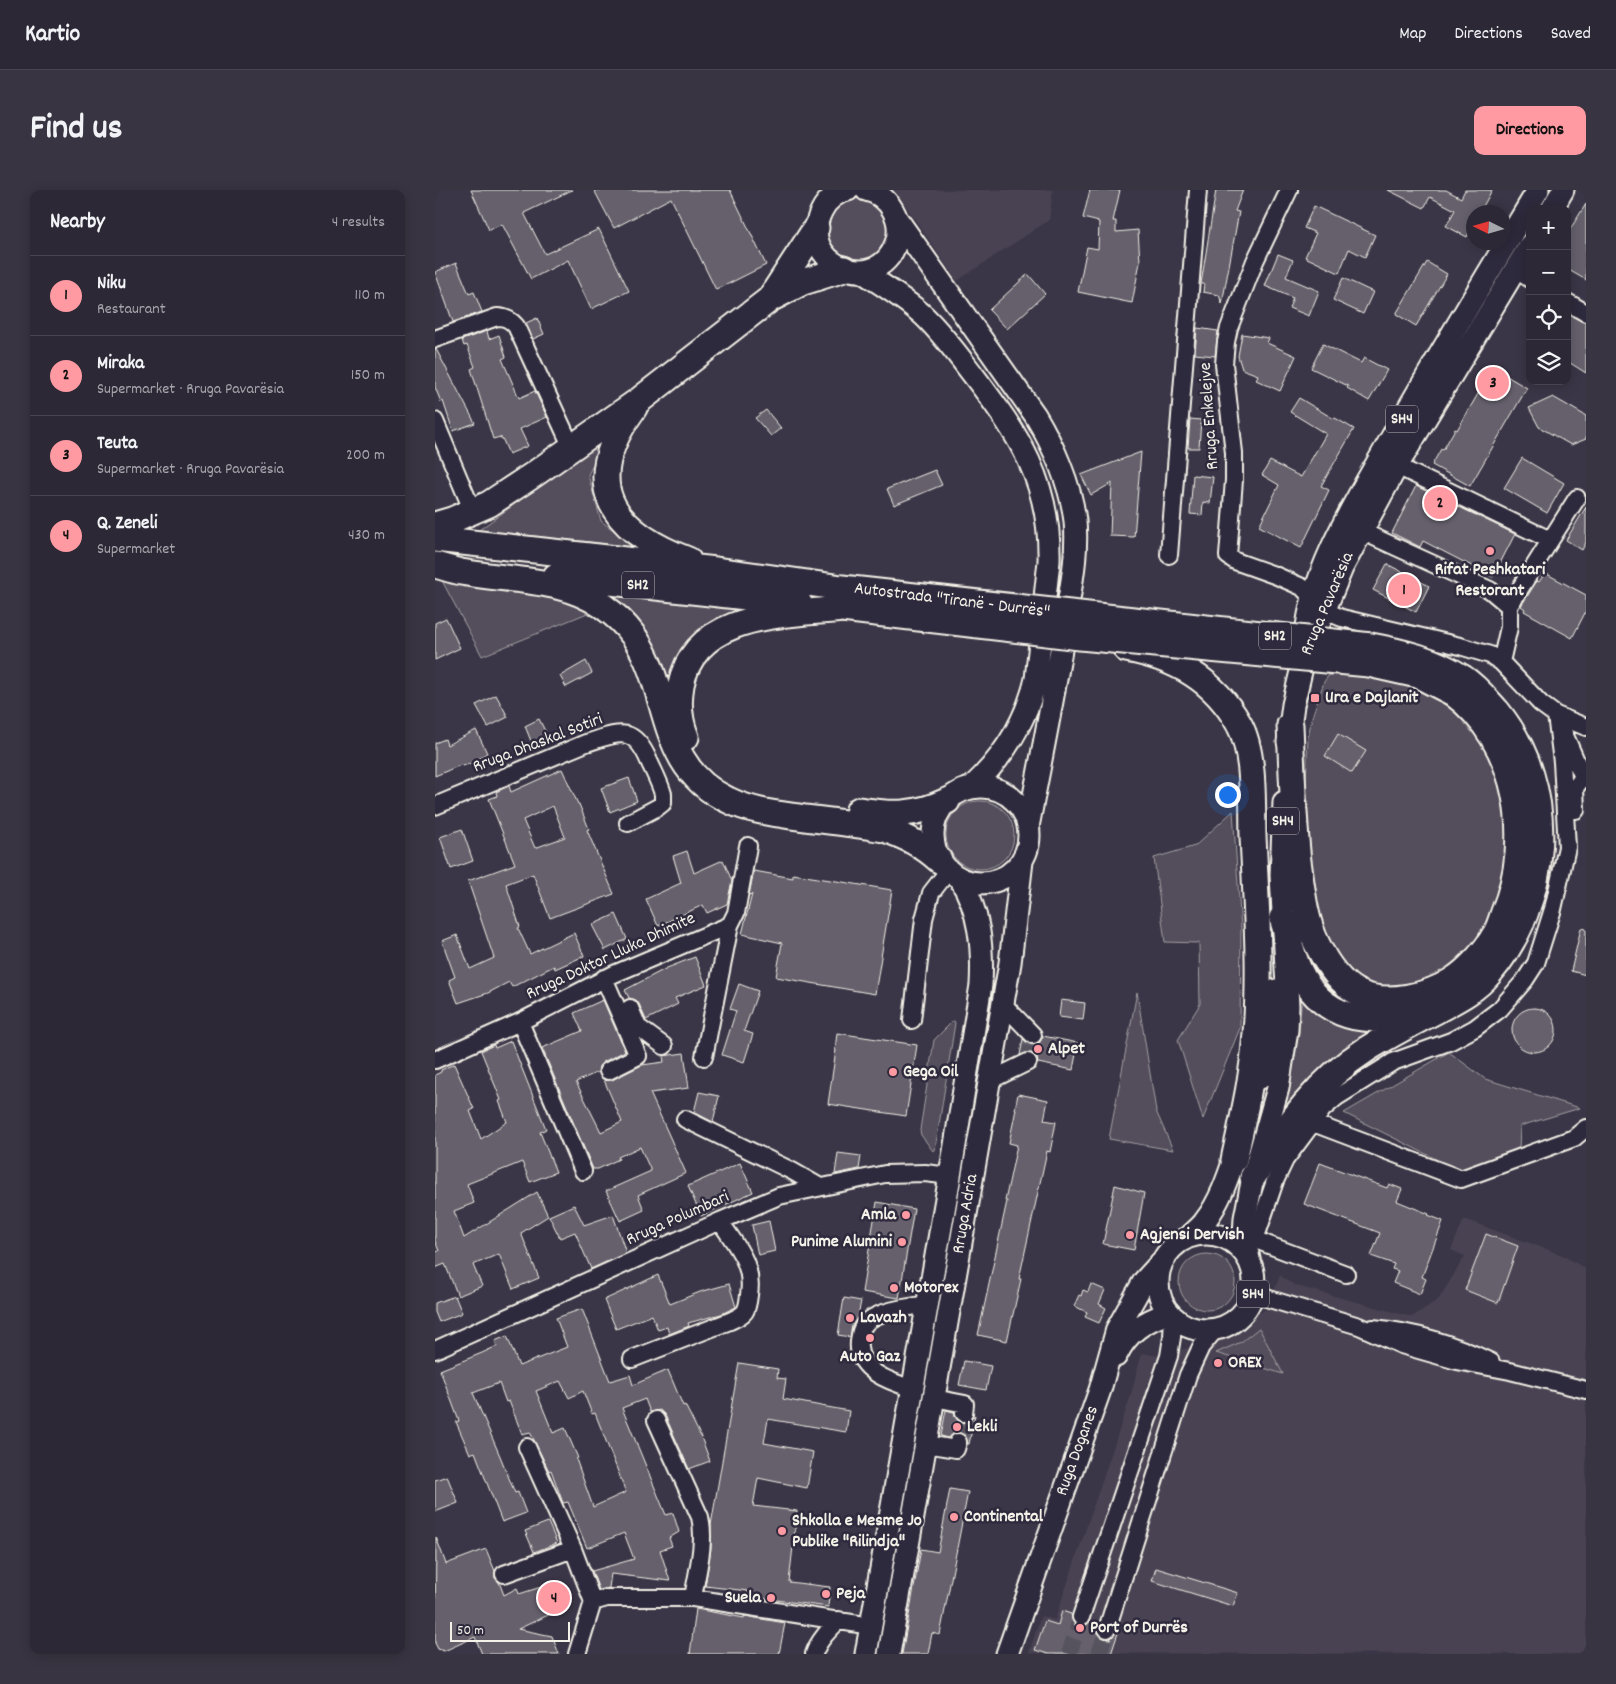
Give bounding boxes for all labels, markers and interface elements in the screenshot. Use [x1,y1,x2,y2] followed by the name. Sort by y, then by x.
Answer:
[25,18,80,52] text: Kartio
[1399,22,1426,47] text: Map
[1454,22,1523,47] text: Directions
[1551,22,1591,47] text: Saved
[30,105,122,155] text: Find us
[1474,106,1586,155] button: Directions
[1466,205,1511,250] north arrow
[1526,205,1571,385] map controls
[1526,205,1571,250] button: +
[50,208,105,238] text: Nearby
[332,211,385,234] text: 4 results
[1526,250,1571,295] button: −
[97,271,126,298] text: Niku
[64,284,68,307] text: 1
[355,284,385,307] text: 110 m
[1526,295,1571,340] button: locate
[97,298,166,321] text: Restaurant
[1526,340,1571,385] button: layers
[97,351,144,378] text: Miraka
[1194,361,1226,471] street label: Rruga Enkelejve
[63,364,70,387] text: 2
[351,364,385,387] text: 150 m
[1477,364,1509,402] pin: 3
[97,378,284,401] text: Supermarket · Rruga Pavarësia
[1386,405,1418,432] road number: SH4
[97,431,137,458] text: Teuta
[62,444,70,467] text: 3
[346,444,385,467] text: 200 m
[97,458,284,481] text: Supermarket · Rruga Pavarësia
[1424,484,1456,522] pin: 2
[97,511,157,538] text: Q. Zeneli
[63,524,69,547] text: 4
[348,524,385,547] text: 430 m
[97,538,175,561] text: Supermarket
[1484,545,1496,557] marker: Rifat Peshkatari Restorant
[1295,548,1361,659] street label: Rruga Pavarësia
[1435,558,1546,604] place label: Rifat Peshkatari Restorant
[1388,571,1420,609] pin: 1
[622,572,654,598] road number: SH2
[853,577,1051,625] street label: Autostrada "Tiranë - Durrës"
[1259,622,1291,650] road number: SH2
[1325,686,1419,711] place label: Ura e Dajlanit
[1309,692,1321,704] marker: Ura e Dajlanit
[469,708,607,780] street label: Rruga Dhaskal Sotiri
[1215,782,1241,808] your location
[1267,808,1299,834] road number: SH4
[522,907,700,1007] street label: Rruga Doktor Lluka Dhimite
[1048,1037,1085,1062] place label: Alpet
[1032,1043,1044,1055] marker: Alpet
[903,1060,959,1085] place label: Gega Oil
[887,1066,899,1078] marker: Gega Oil
[947,1172,985,1256] street label: Rruga Adria
[622,1185,734,1253] street label: Rruga Polumbari
[861,1203,897,1228] place label: Amla
[900,1209,912,1221] marker: Amla
[1140,1223,1244,1248] place label: Agjensi Dervish
[1124,1229,1136,1241] marker: Agjensi Dervish
[791,1230,893,1255] place label: Punime Alumini
[896,1236,908,1248] marker: Punime Alumini
[904,1276,959,1301] place label: Motorex
[1237,1280,1269,1308] road number: SH4
[888,1282,900,1294] marker: Motorex
[860,1306,907,1331] place label: Lavazh
[844,1312,856,1324] marker: Lavazh
[864,1332,876,1344] marker: Auto Gaz
[840,1345,901,1370] place label: Auto Gaz
[1228,1351,1262,1376] place label: OREX
[1212,1357,1224,1369] marker: OREX
[1050,1402,1106,1500] street label: Ruga Doganes
[967,1415,998,1440] place label: Lekli
[951,1421,963,1433] marker: Lekli
[964,1505,1044,1530] place label: Continental
[792,1509,922,1555] place label: Shkolla e Mesme Jo Publike "Rilindja"
[948,1511,960,1523] marker: Continental
[776,1525,788,1537] marker: Shkolla e Mesme Jo Publike "Rilindja"
[538,1579,570,1617] pin: 4
[836,1582,866,1607] place label: Peja
[725,1586,762,1611] place label: Suela
[820,1588,832,1600] marker: Peja
[765,1592,777,1604] marker: Suela
[1090,1616,1188,1641] place label: Port of Durrës
[450,1619,570,1642] scale bar
[457,1621,484,1641] text: 50 m
[1074,1622,1086,1634] marker: Port of Durrës

